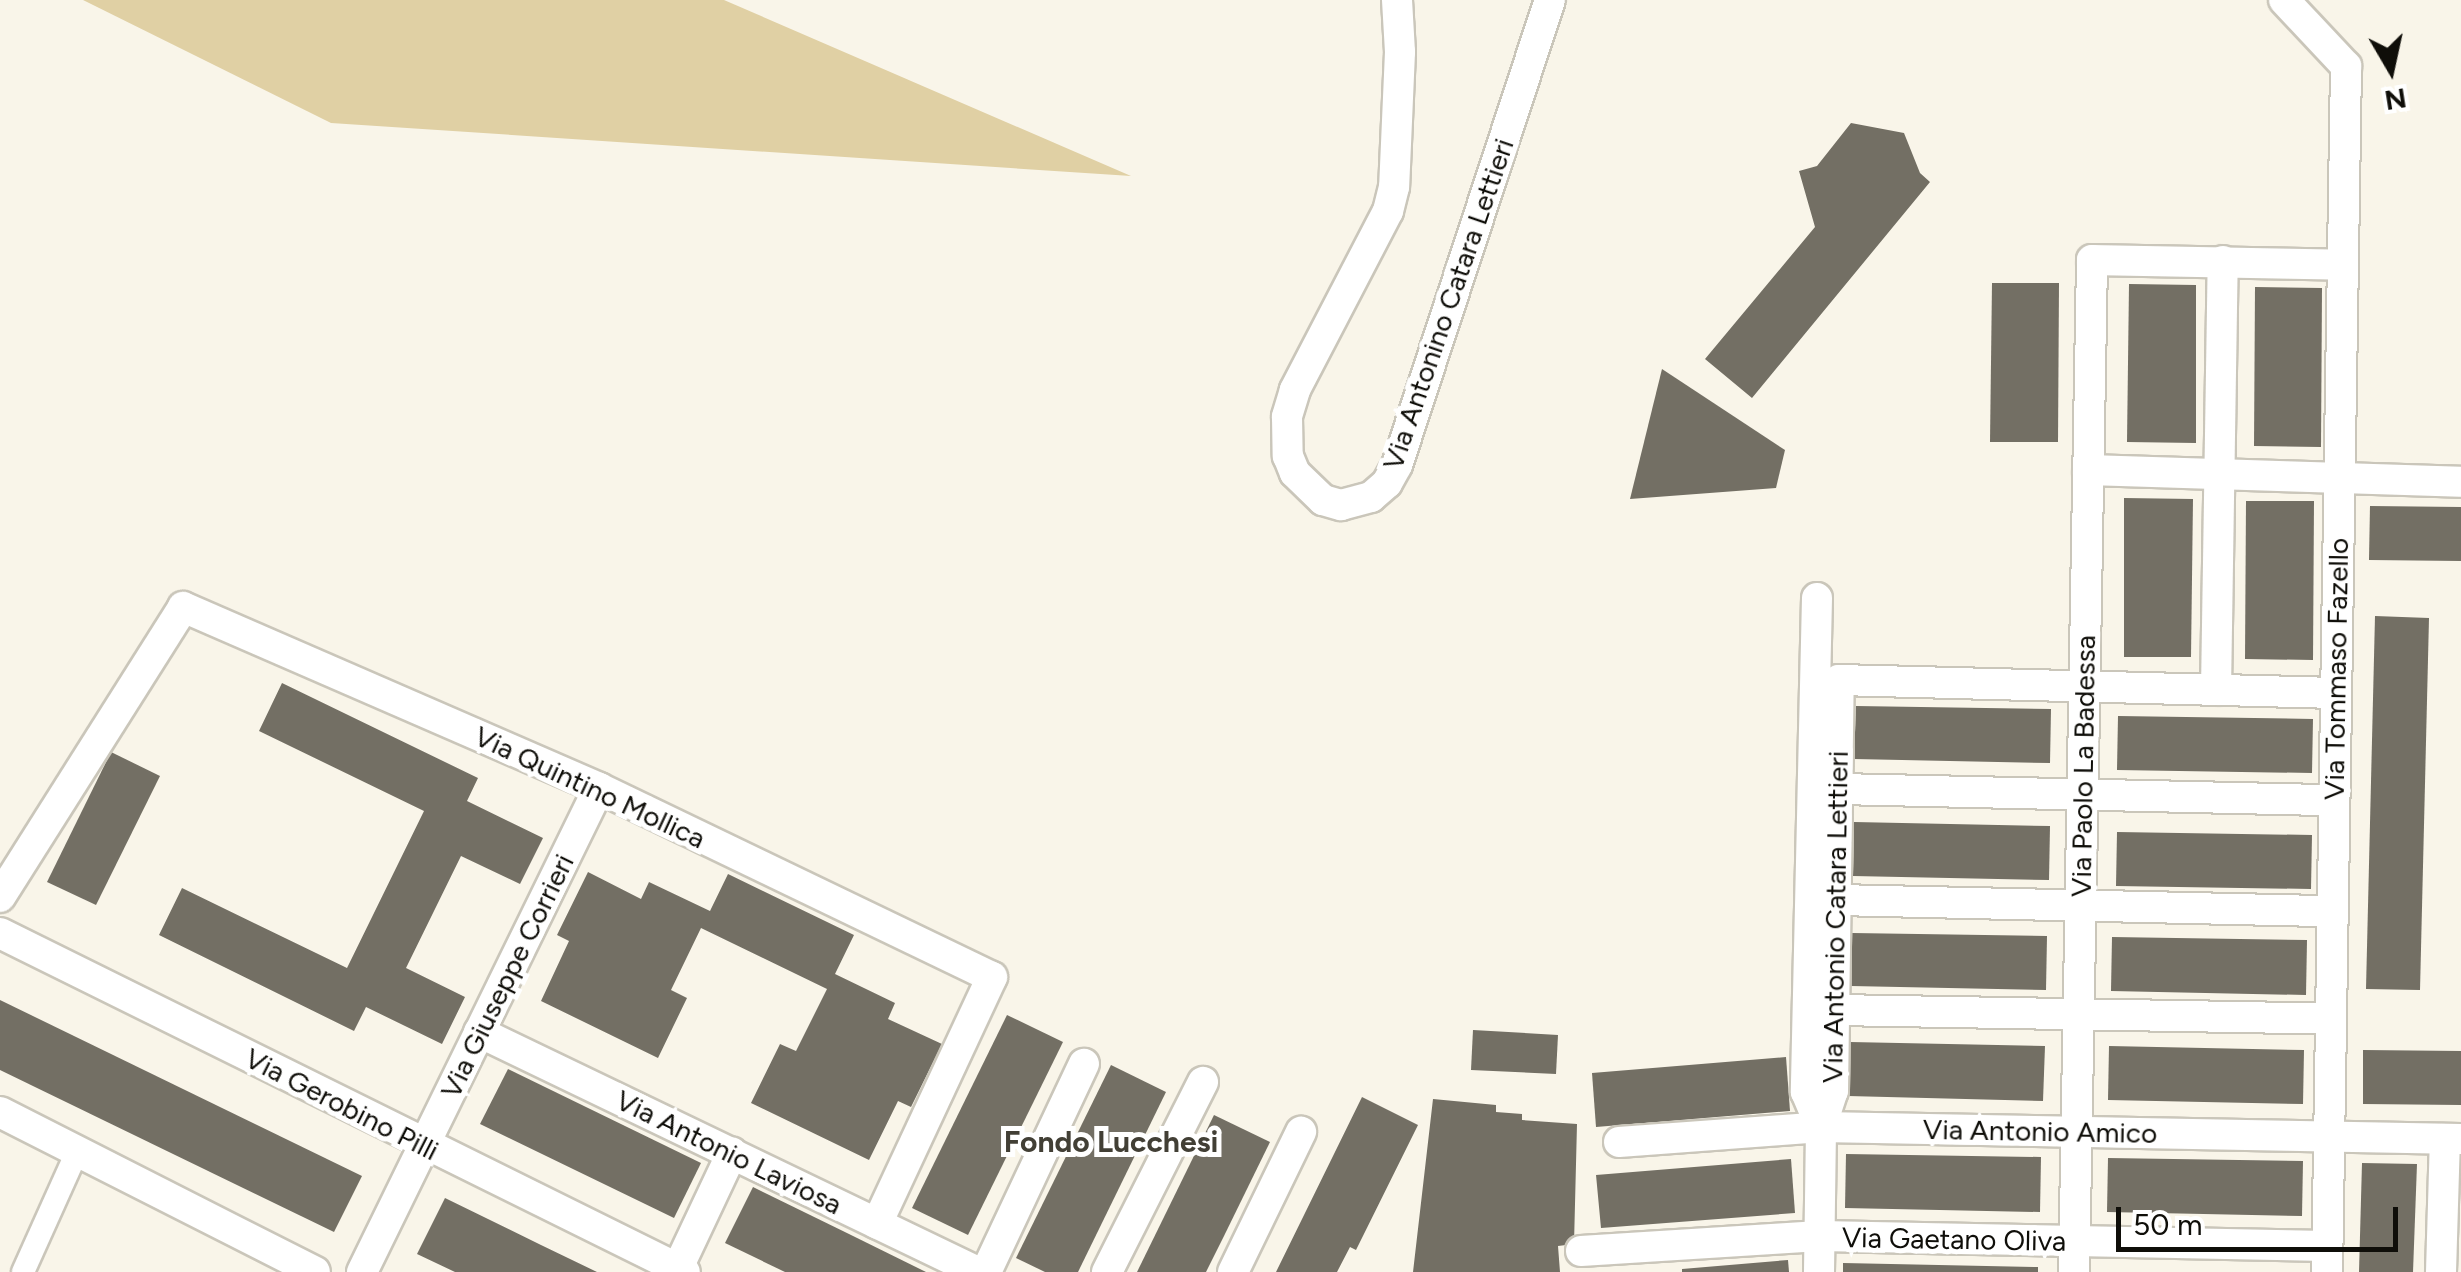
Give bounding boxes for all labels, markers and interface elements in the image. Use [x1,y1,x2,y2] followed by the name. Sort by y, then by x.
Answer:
[2341,20,2441,120] north arrow
[2382,81,2409,118] text: N
[1375,134,1521,474] street label: Via Antonino Catara Lettieri
[2317,538,2355,800] street label: Via Tommaso Fazello
[2064,635,2102,897] street label: Via Paolo La Badessa
[469,719,711,855] street label: Via Quintino Mollica
[1815,751,1855,1083] street label: Via Antonio Catara Lettieri
[433,849,581,1103] street label: Via Giuseppe Corrieri
[240,1041,444,1167] street label: Via Gerobino Pilli
[611,1083,847,1221] street label: Via Antonio Laviosa
[1923,1112,2157,1150] street label: Via Antonio Amico
[1004,1124,1218,1160] district label: Fondo Lucchesi
[2121,1187,2404,1249] scale bar
[2133,1206,2202,1243] text: 50 m
[1842,1220,2066,1258] street label: Via Gaetano Oliva

